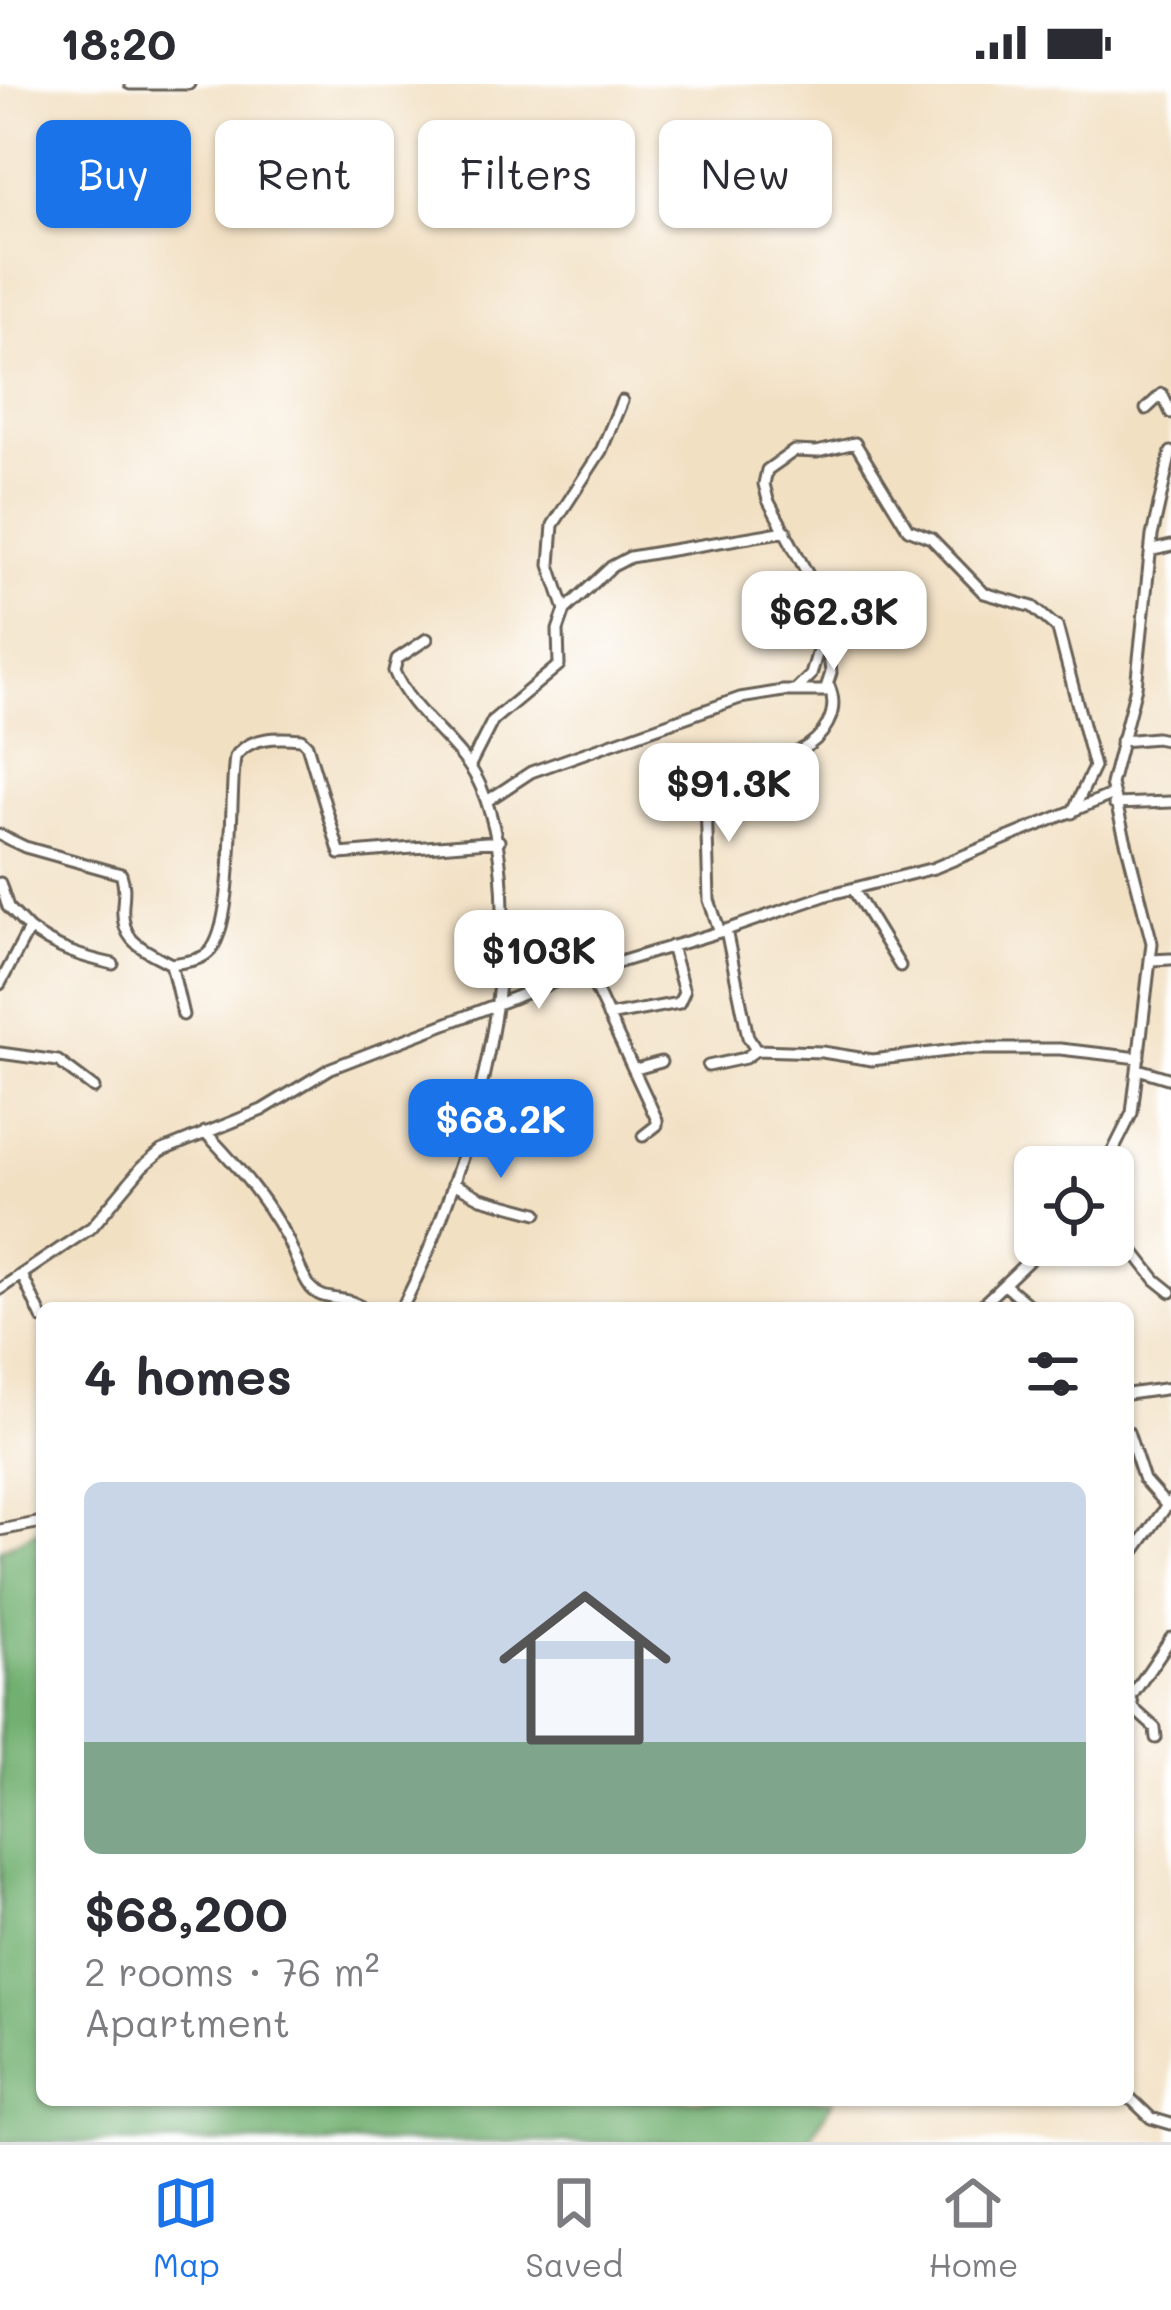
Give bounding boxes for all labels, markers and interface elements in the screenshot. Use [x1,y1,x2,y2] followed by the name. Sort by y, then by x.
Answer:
[60,13,176,71] text: 18:20
[36,120,191,228] chip: Buy
[215,120,394,228] chip: Rent
[418,120,635,228] chip: Filters
[659,120,832,228] chip: New
[736,571,932,673] pin: $62.3K
[769,584,899,635] text: $62.3K
[631,743,827,845] pin: $91.3K
[666,756,792,807] text: $91.3K
[455,910,623,1012] pin: $103K
[481,923,597,974] text: $103K
[403,1079,599,1181] pin: $68.2K
[435,1092,567,1143] text: $68.2K
[1014,1146,1134,1266] map controls
[1014,1146,1134,1266] button: locate
[84,1341,292,1408] text: 4 homes
[1020,1341,1086,1407] icon: filters
[477,1560,693,1776] icon: home
[84,1878,288,1945] text: $68,200
[84,1945,380,1996] text: 2 rooms · 76 m²
[84,1996,290,2047] text: Apartment
[153,2170,220,2285] tab: Map
[525,2170,623,2285] tab: Saved
[929,2170,1018,2285] tab: Home

